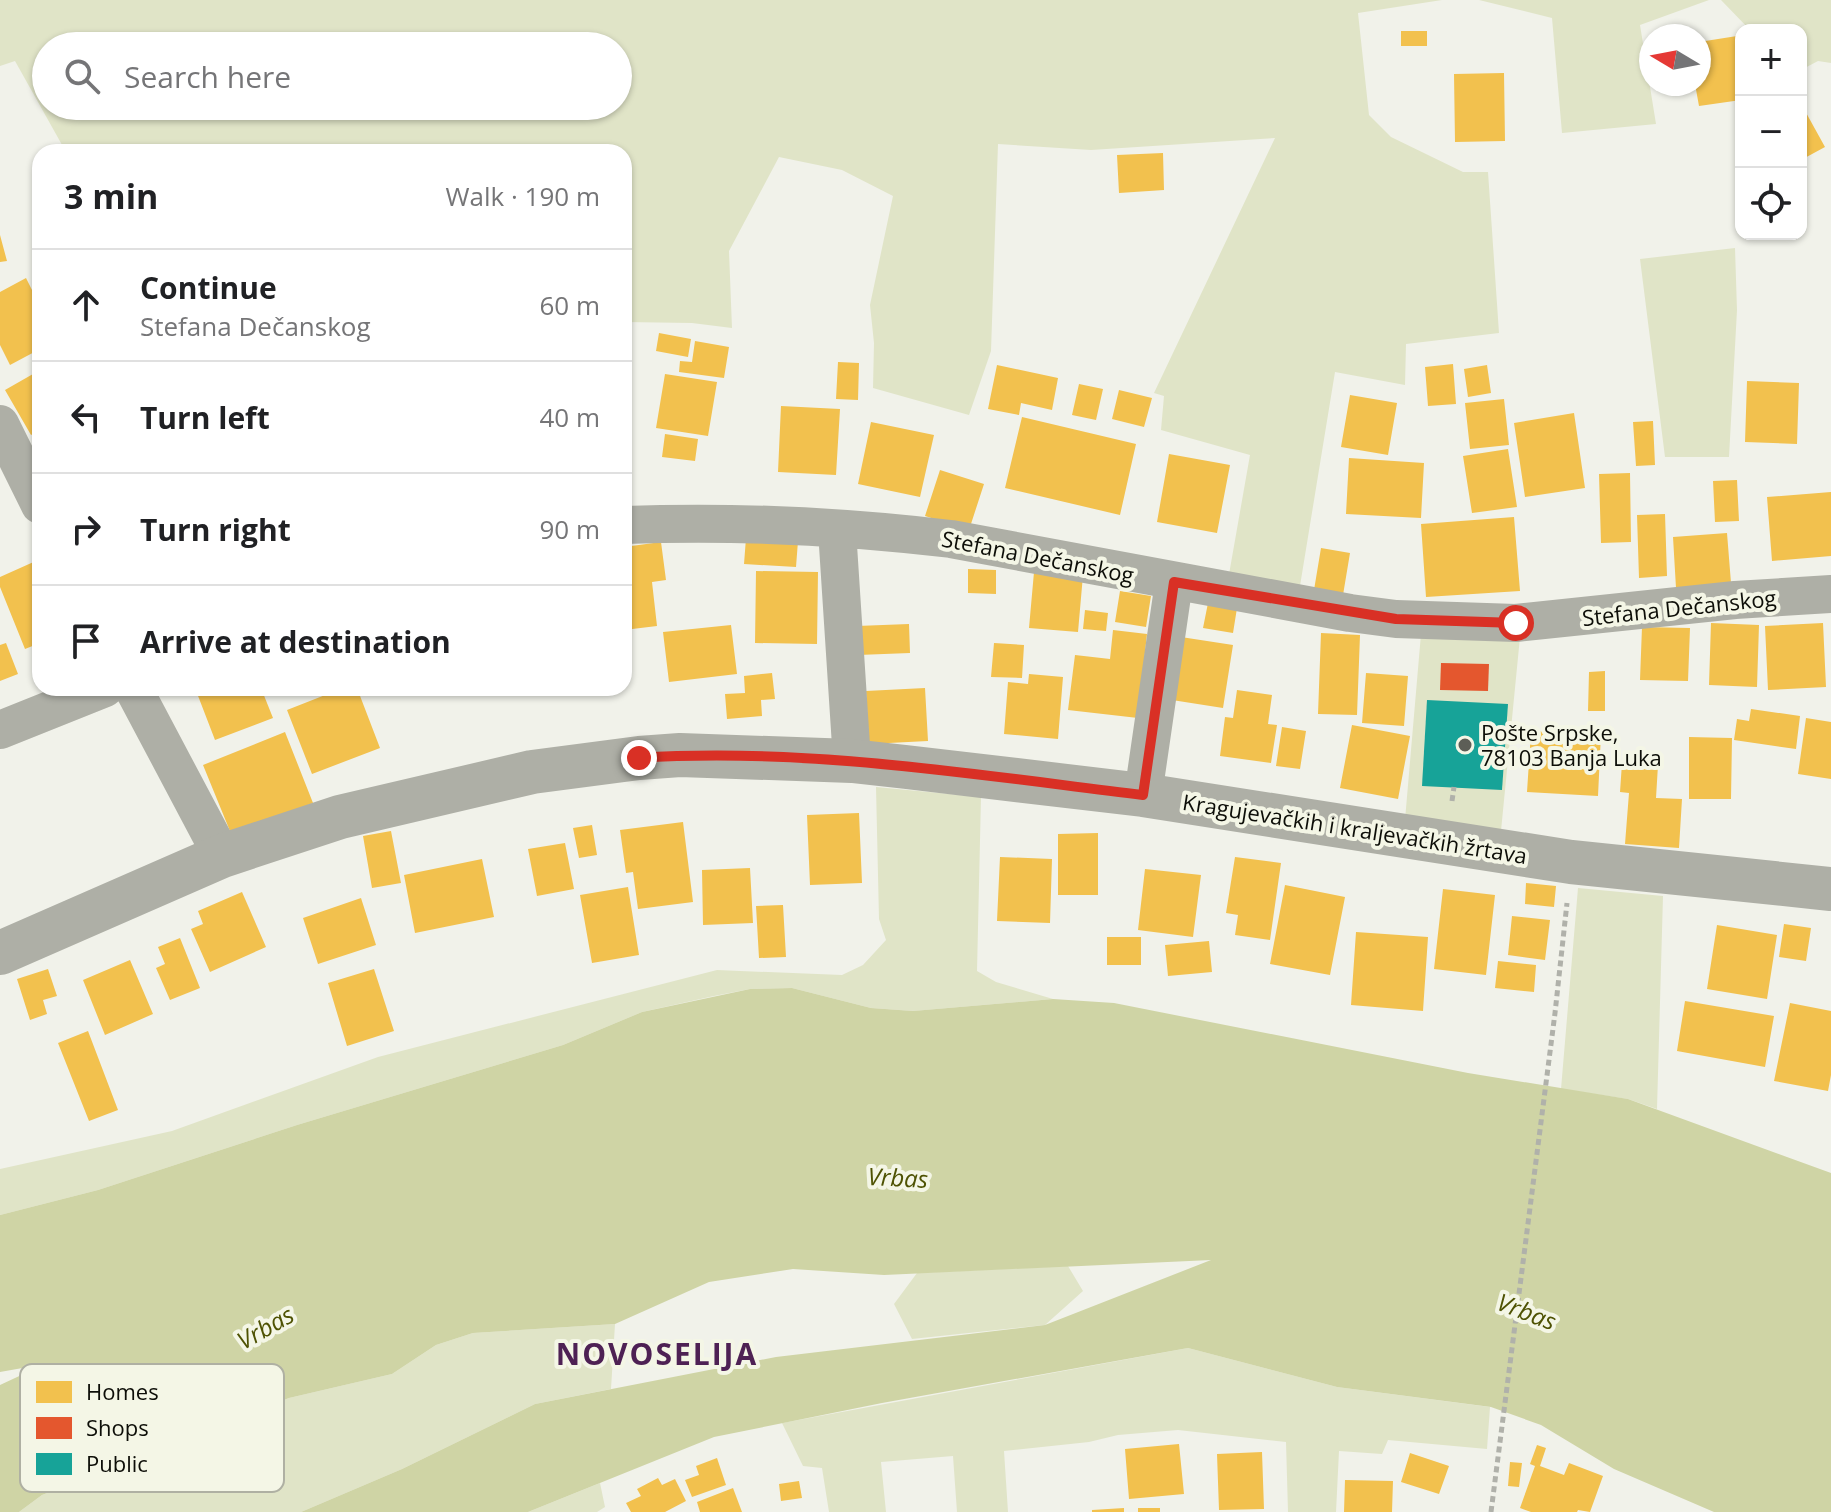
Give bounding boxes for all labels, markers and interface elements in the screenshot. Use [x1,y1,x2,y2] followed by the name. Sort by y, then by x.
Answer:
[1639,24,1711,96] north arrow
[1735,24,1807,240] map controls
[1735,24,1807,96] button: +
[32,32,632,120] search box
[60,54,104,98] icon: search
[124,56,291,97] text: Search here
[1735,96,1807,168] button: −
[1735,168,1807,240] button: locate
[64,173,158,219] text: 3 min
[446,178,600,214] text: Walk · 190 m
[140,267,277,308] text: Continue
[64,283,108,327] icon: ahead
[539,287,600,323] text: 60 m
[140,308,371,344] text: Stefana Dečanskog
[64,395,108,439] icon: left
[140,397,270,438] text: Turn left
[539,399,600,435] text: 40 m
[64,507,108,551] icon: right
[140,509,291,550] text: Turn right
[539,511,600,547] text: 90 m
[939,523,1137,589] street label: Stefana Dečanskog
[1580,582,1778,632] street label: Stefana Dečanskog
[1498,605,1534,641] route start
[64,619,108,663] icon: arrive
[140,621,451,662] text: Arrive at destination
[1481,717,1662,772] place label: Pošte Srpske, 78103 Banja Luka
[1456,736,1474,754] marker: Pošte Srpske, 78103 Banja Luka
[621,740,657,776] route end
[1181,786,1529,870] street label: Kragujevačkih i kraljevačkih žrtava
[867,1159,929,1195] water label: Vrbas
[1493,1285,1561,1337] water label: Vrbas
[231,1298,299,1356] water label: Vrbas
[556,1333,758,1374] district label: NOVOSELIJA
[20,1364,284,1492] legend
[86,1376,159,1406] text: Homes
[86,1412,149,1442] text: Shops
[86,1448,148,1478] text: Public

